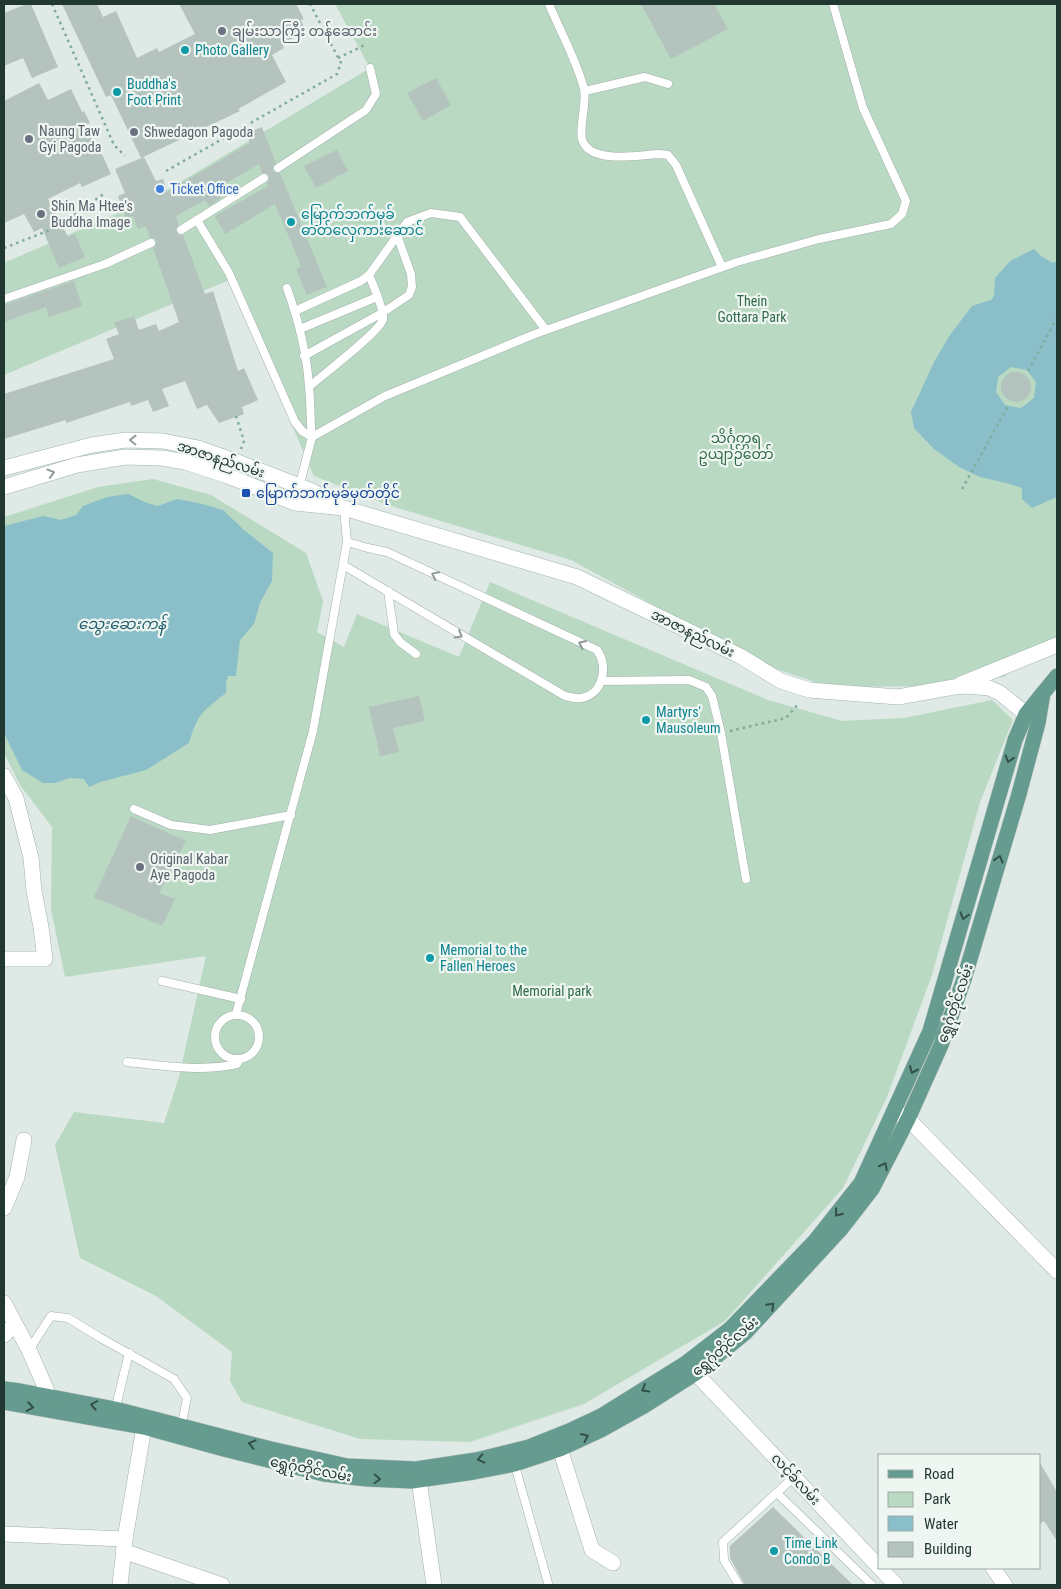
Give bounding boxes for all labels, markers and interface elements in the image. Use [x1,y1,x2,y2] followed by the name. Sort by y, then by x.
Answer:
[232,21,377,43] place label: ချမ်းသာကြီး တန်ဆောင်း
[216,25,228,37] marker: ချမ်းသာကြီး တန်ဆောင်း
[195,42,269,58] place label: Photo Gallery
[179,44,191,56] marker: Photo Gallery
[127,76,181,108] place label: Buddha's Foot Print
[111,86,123,98] marker: Buddha's Foot Print
[39,123,102,155] place label: Naung Taw Gyi Pagoda
[144,124,253,140] place label: Shwedagon Pagoda
[128,126,140,138] marker: Shwedagon Pagoda
[23,133,35,145] marker: Naung Taw Gyi Pagoda
[170,181,239,197] place label: Ticket Office
[154,183,166,195] marker: Ticket Office
[51,198,133,230] place label: Shin Ma Htee's Buddha Image
[301,204,424,242] place label: မြောက်ဘက်မုခ် ဓာတ်လှေကားဆောင်
[35,208,47,220] marker: Shin Ma Htee's Buddha Image
[285,216,297,228] marker: မြောက်ဘက်မုခ် ဓာတ်လှေကားဆောင်
[717,293,787,325] park label: Thein Gottara Park
[699,428,774,466] park label: သိင်္ဂုတ္တရ ဥယျာဉ်တော်
[129,435,137,445] one-way arrow
[174,435,267,484] street label: အာဇာနည်လမ်း
[46,468,55,479] one-way arrow
[256,483,400,505] place label: မြောက်ဘက်မုခ်မှတ်တိုင်
[240,487,252,499] marker: မြောက်ဘက်မုခ်မှတ်တိုင်
[431,570,440,581] one-way arrow
[647,604,738,664] street label: အာဇာနည်လမ်း
[78,613,169,636] water label: သွေးဆေးကန်
[454,628,463,638] one-way arrow
[578,640,587,651] one-way arrow
[656,704,721,736] place label: Martyrs' Mausoleum
[640,714,652,726] marker: Martyrs' Mausoleum
[1004,755,1014,763] one-way arrow
[150,851,228,883] place label: Original Kabar Aye Pagoda
[993,855,1003,864] one-way arrow
[134,861,146,873] marker: Original Kabar Aye Pagoda
[960,911,970,919] one-way arrow
[440,942,527,974] place label: Memorial to the Fallen Heroes
[424,952,436,964] marker: Memorial to the Fallen Heroes
[932,961,980,1046] street label: ရွှေဂုံတိုင်လမ်း
[512,983,592,999] park label: Memorial park
[909,1065,920,1074] one-way arrow
[878,1163,888,1172] one-way arrow
[835,1207,843,1216] one-way arrow
[765,1302,774,1311] one-way arrow
[687,1311,764,1382] street label: ရွှေဂုံတိုင်လမ်း
[642,1383,651,1392] one-way arrow
[90,1400,98,1411] one-way arrow
[25,1401,34,1411] one-way arrow
[580,1433,589,1444] one-way arrow
[247,1439,256,1450] one-way arrow
[767,1449,825,1509] street label: လင့်ခ်လမ်း
[268,1451,353,1489] street label: ရွှေဂုံတိုင်လမ်း
[476,1453,485,1464] one-way arrow
[878,1454,1041,1569] legend
[924,1465,954,1483] text: Road
[373,1474,381,1485] one-way arrow
[924,1490,951,1508] text: Park
[924,1515,959,1533] text: Water
[784,1535,838,1567] place label: Time Link Condo B
[924,1540,972,1558] text: Building
[768,1545,780,1557] marker: Time Link Condo B

